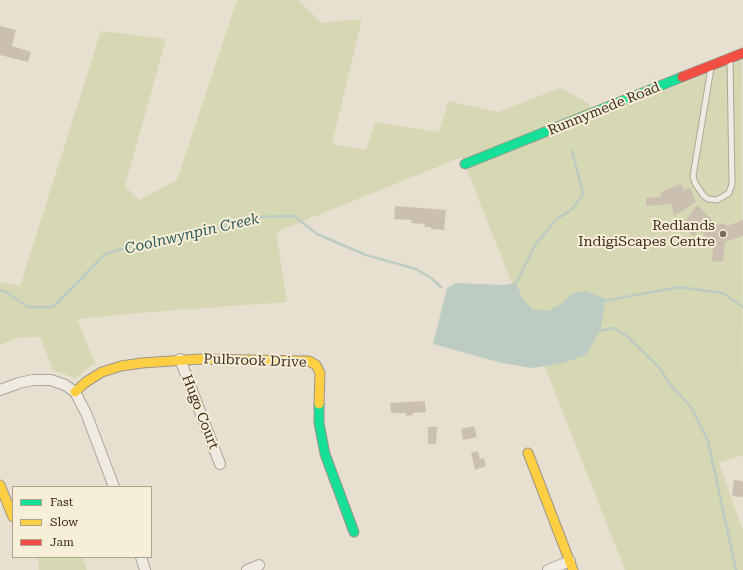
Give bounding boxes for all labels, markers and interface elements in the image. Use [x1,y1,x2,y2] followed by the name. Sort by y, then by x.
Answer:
[545,79,663,139] street label: Runnymede Road
[123,210,261,258] water label: Coolnwynpin Creek
[578,218,715,250] place label: Redlands IndigiScapes Centre
[718,229,728,239] marker: Redlands IndigiScapes Centre
[203,351,307,371] street label: Pulbrook Drive
[178,372,222,452] street label: Hugo Court
[12,486,152,558] legend
[50,495,73,509] text: Fast
[50,515,78,529] text: Slow
[50,535,74,549] text: Jam

